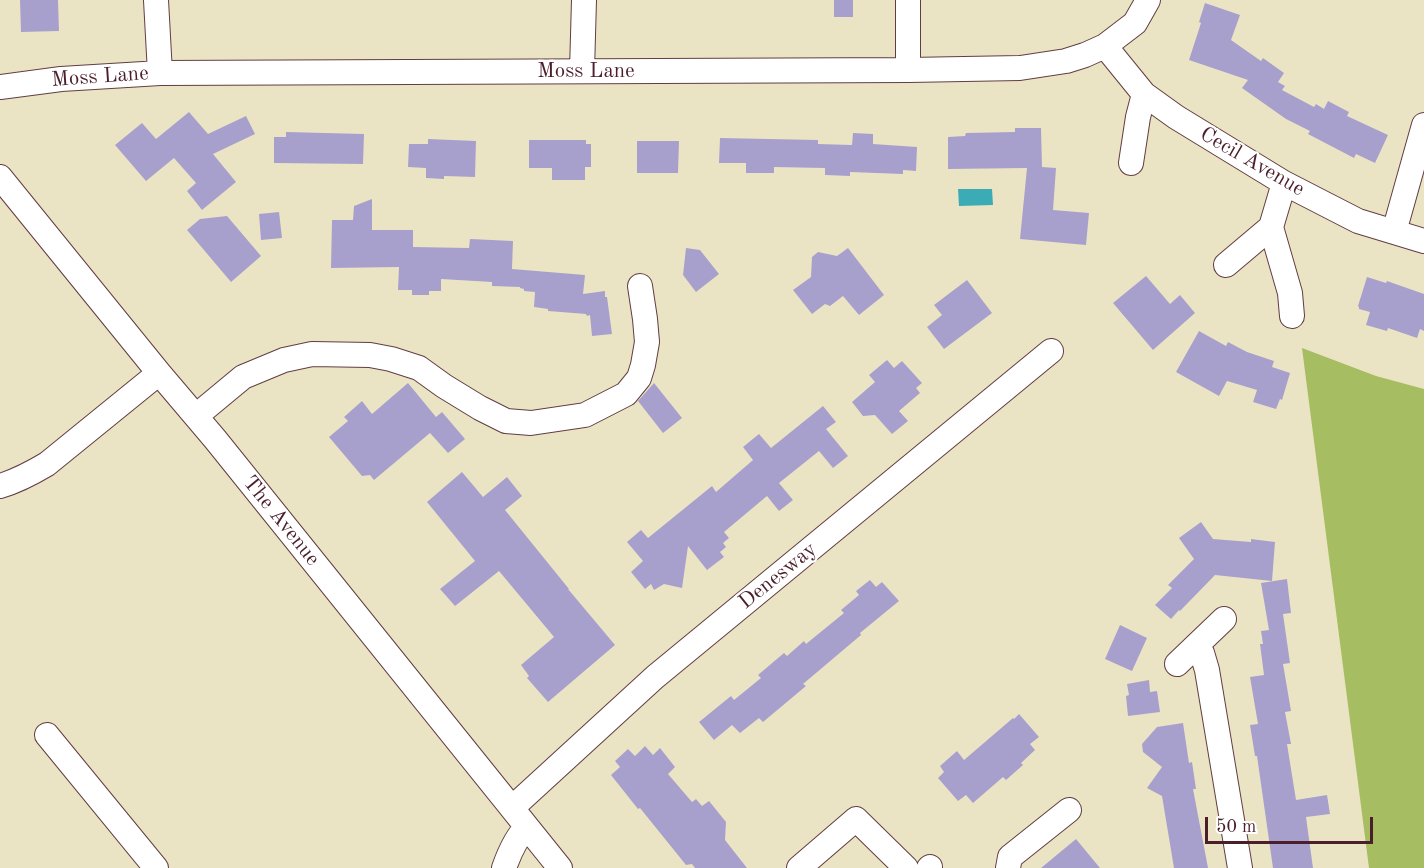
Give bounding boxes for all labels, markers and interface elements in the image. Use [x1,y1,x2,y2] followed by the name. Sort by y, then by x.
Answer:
[537,58,635,84] street label: Moss Lane
[50,61,150,93] street label: Moss Lane
[1195,122,1309,202] street label: Cecil Avenue
[237,471,325,571] street label: The Avenue
[734,537,822,615] street label: Denesway
[1208,805,1376,843] scale bar
[1216,818,1256,836] text: 50 m

